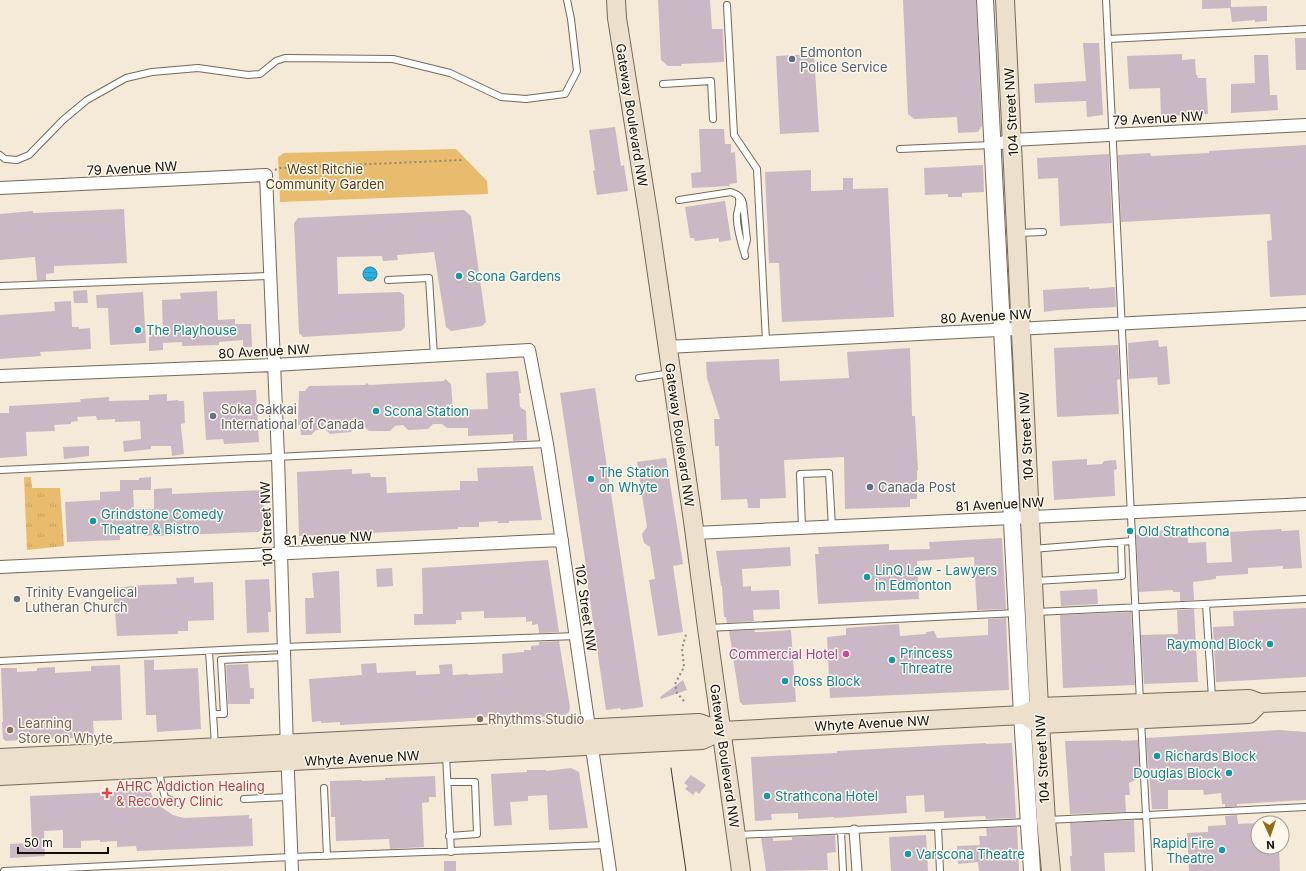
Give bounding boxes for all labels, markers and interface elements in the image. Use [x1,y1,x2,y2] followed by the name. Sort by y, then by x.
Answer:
[613,42,651,188] street label: Gateway Boulevard NW
[800,44,887,75] place label: Edmonton Police Service
[787,54,797,64] marker: Edmonton Police Service
[1001,67,1021,157] street label: 104 Street NW
[1112,108,1204,128] street label: 79 Avenue NW
[86,158,178,178] street label: 79 Avenue NW
[266,161,384,192] park label: West Ritchie Community Garden
[467,268,561,284] place label: Scona Gardens
[454,271,464,281] marker: Scona Gardens
[940,306,1032,326] street label: 80 Avenue NW
[146,322,237,338] place label: The Playhouse
[133,325,143,335] marker: The Playhouse
[218,341,310,361] street label: 80 Avenue NW
[662,362,698,508] street label: Gateway Boulevard NW
[1016,391,1036,481] street label: 104 Street NW
[221,401,364,432] place label: Soka Gakkai International of Canada
[384,403,469,419] place label: Scona Station
[371,406,381,416] marker: Scona Station
[208,411,218,421] marker: Soka Gakkai International of Canada
[599,464,669,495] place label: The Station on Whyte
[586,474,596,484] marker: The Station on Whyte
[878,479,956,495] place label: Canada Post
[257,481,275,567] street label: 101 Street NW
[865,482,875,492] marker: Canada Post
[955,494,1045,514] street label: 81 Avenue NW
[101,506,224,537] place label: Grindstone Comedy Theatre & Bistro
[88,516,98,526] marker: Grindstone Comedy Theatre & Bistro
[1138,523,1230,539] place label: Old Strathcona
[1125,526,1135,536] marker: Old Strathcona
[283,528,373,548] street label: 81 Avenue NW
[875,562,997,593] place label: LinQ Law - Lawyers in Edmonton
[572,563,600,653] street label: 102 Street NW
[862,572,872,582] marker: LinQ Law - Lawyers in Edmonton
[25,584,137,615] place label: Trinity Evangelical Lutheran Church
[12,594,22,604] marker: Trinity Evangelical Lutheran Church
[1167,636,1262,652] place label: Raymond Block
[1265,639,1275,649] marker: Raymond Block
[900,645,953,676] place label: Princess Threatre
[729,646,838,662] place label: Commercial Hotel
[841,649,851,659] marker: Commercial Hotel
[887,655,897,665] marker: Princess Threatre
[793,673,860,689] place label: Ross Block
[780,676,790,686] marker: Ross Block
[707,683,743,829] street label: Gateway Boulevard NW
[488,711,585,727] place label: Rhythms Studio
[814,712,930,734] street label: Whyte Avenue NW
[475,714,485,724] marker: Rhythms Studio
[1032,714,1052,804] street label: 104 Street NW
[18,715,113,746] place label: Learning Store on Whyte
[5,725,15,735] marker: Learning Store on Whyte
[304,747,420,769] street label: Whyte Avenue NW
[1165,748,1256,764] place label: Richards Block
[1152,751,1162,761] marker: Richards Block
[1133,765,1221,781] place label: Douglas Block
[1224,768,1234,778] marker: Douglas Block
[116,778,265,809] place label: AHRC Addiction Healing & Recovery Clinic
[101,787,113,799] marker: AHRC Addiction Healing & Recovery Clinic
[775,788,878,804] place label: Strathcona Hotel
[762,791,772,801] marker: Strathcona Hotel
[1250,815,1290,855] north arrow
[18,829,108,855] scale bar
[24,835,53,850] text: 50 m
[1153,835,1214,866] place label: Rapid Fire Theatre
[1266,838,1275,852] text: N
[1217,845,1227,855] marker: Rapid Fire Theatre
[916,846,1025,862] place label: Varscona Theatre
[903,849,913,859] marker: Varscona Theatre

